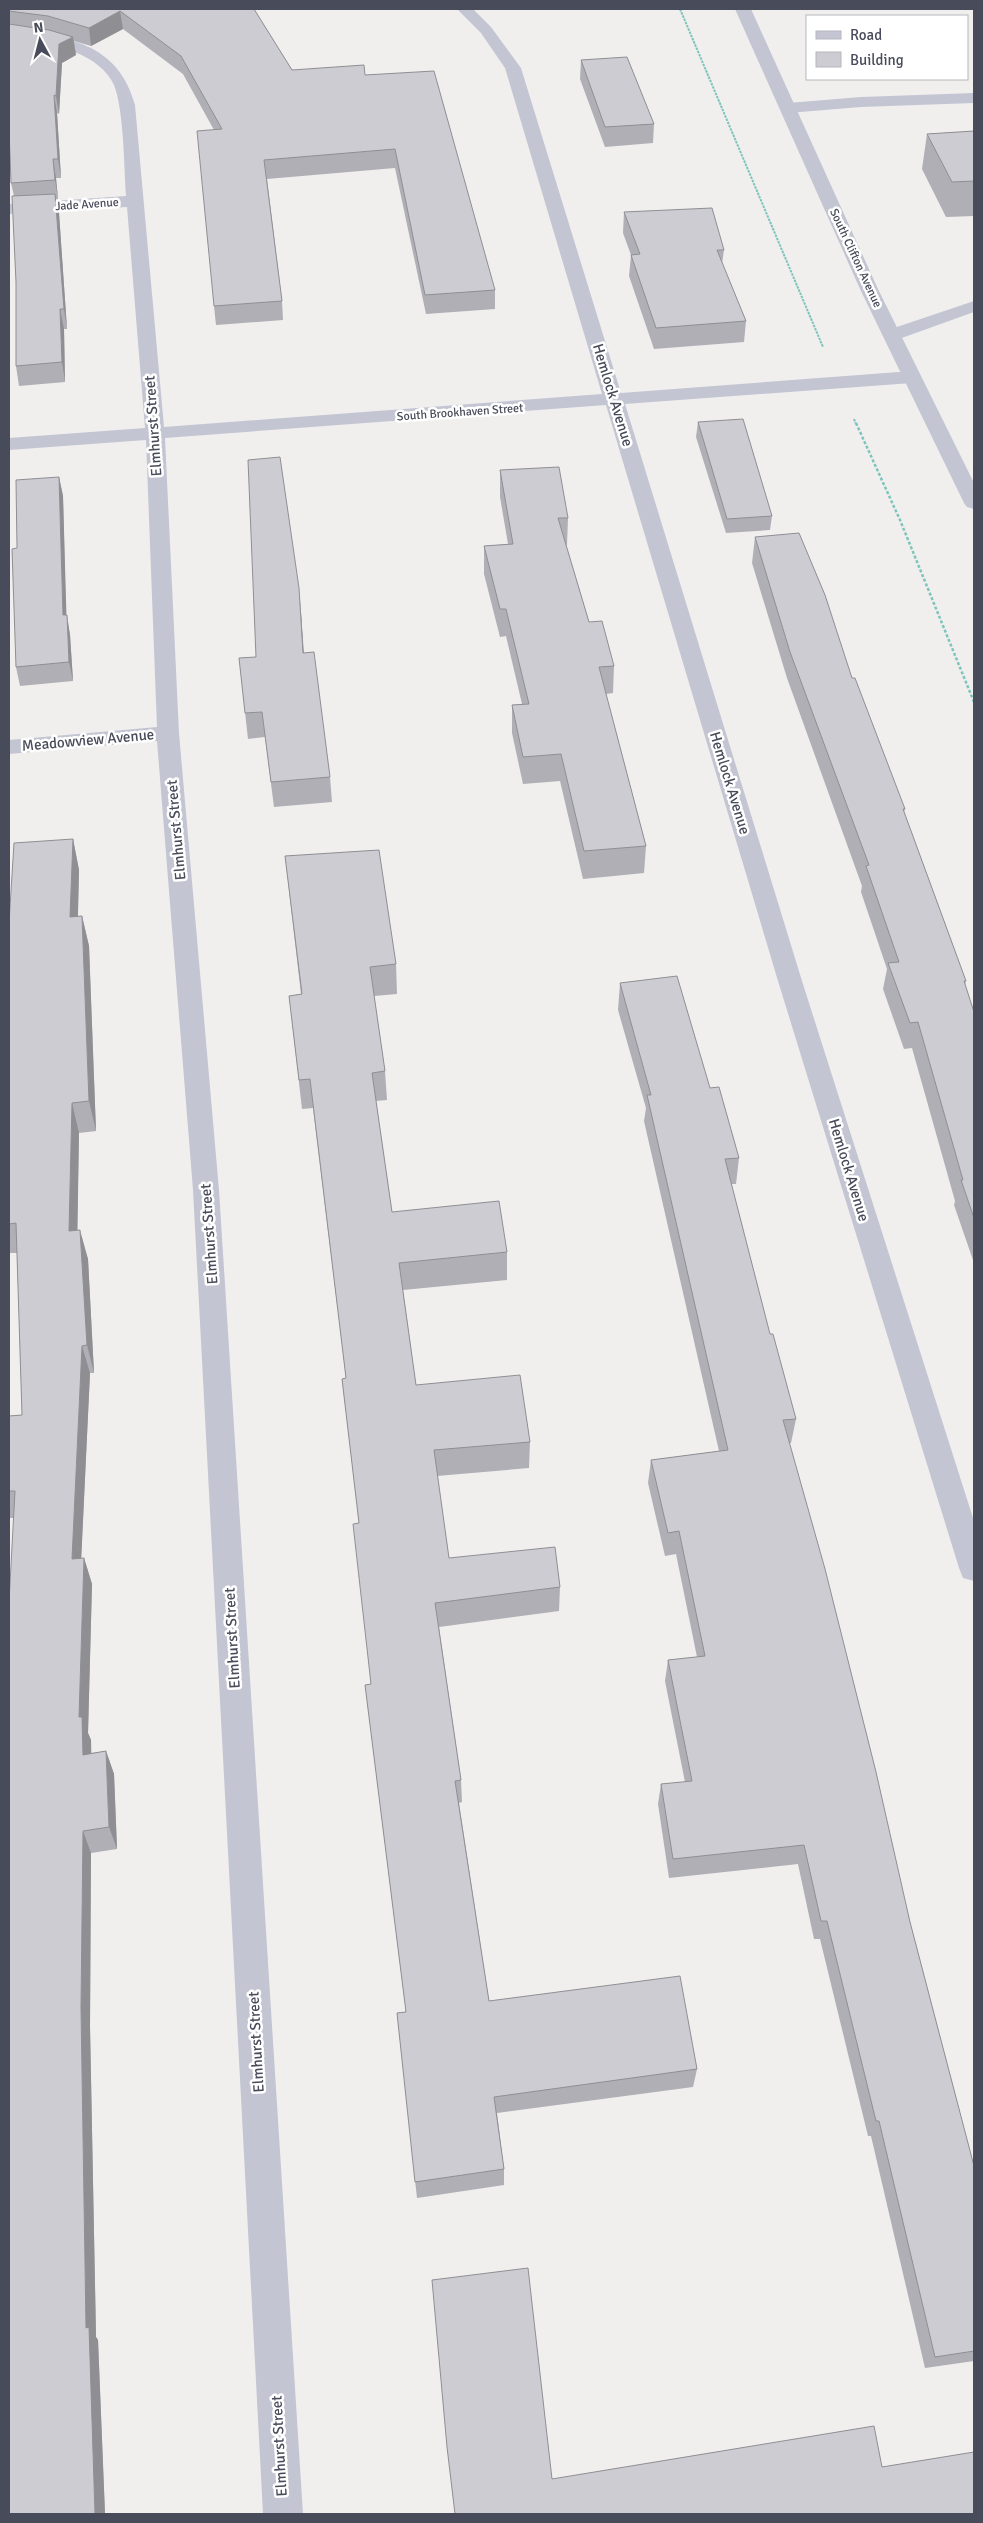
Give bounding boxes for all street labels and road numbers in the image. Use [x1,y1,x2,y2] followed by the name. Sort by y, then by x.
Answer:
[55,195,119,214] street label: Jade Avenue
[826,206,885,310] street label: South Clifton Avenue
[589,341,637,449] street label: Hemlock Avenue
[141,375,165,477] street label: Elmhurst Street
[396,401,524,424] street label: South Brookhaven Street
[21,725,155,755] street label: Meadowview Avenue
[706,729,754,837] street label: Hemlock Avenue
[163,779,189,881] street label: Elmhurst Street
[825,1116,873,1224] street label: Hemlock Avenue
[197,1183,221,1285] street label: Elmhurst Street
[220,1587,244,1689] street label: Elmhurst Street
[244,1991,268,2093] street label: Elmhurst Street
[267,2395,291,2497] street label: Elmhurst Street

